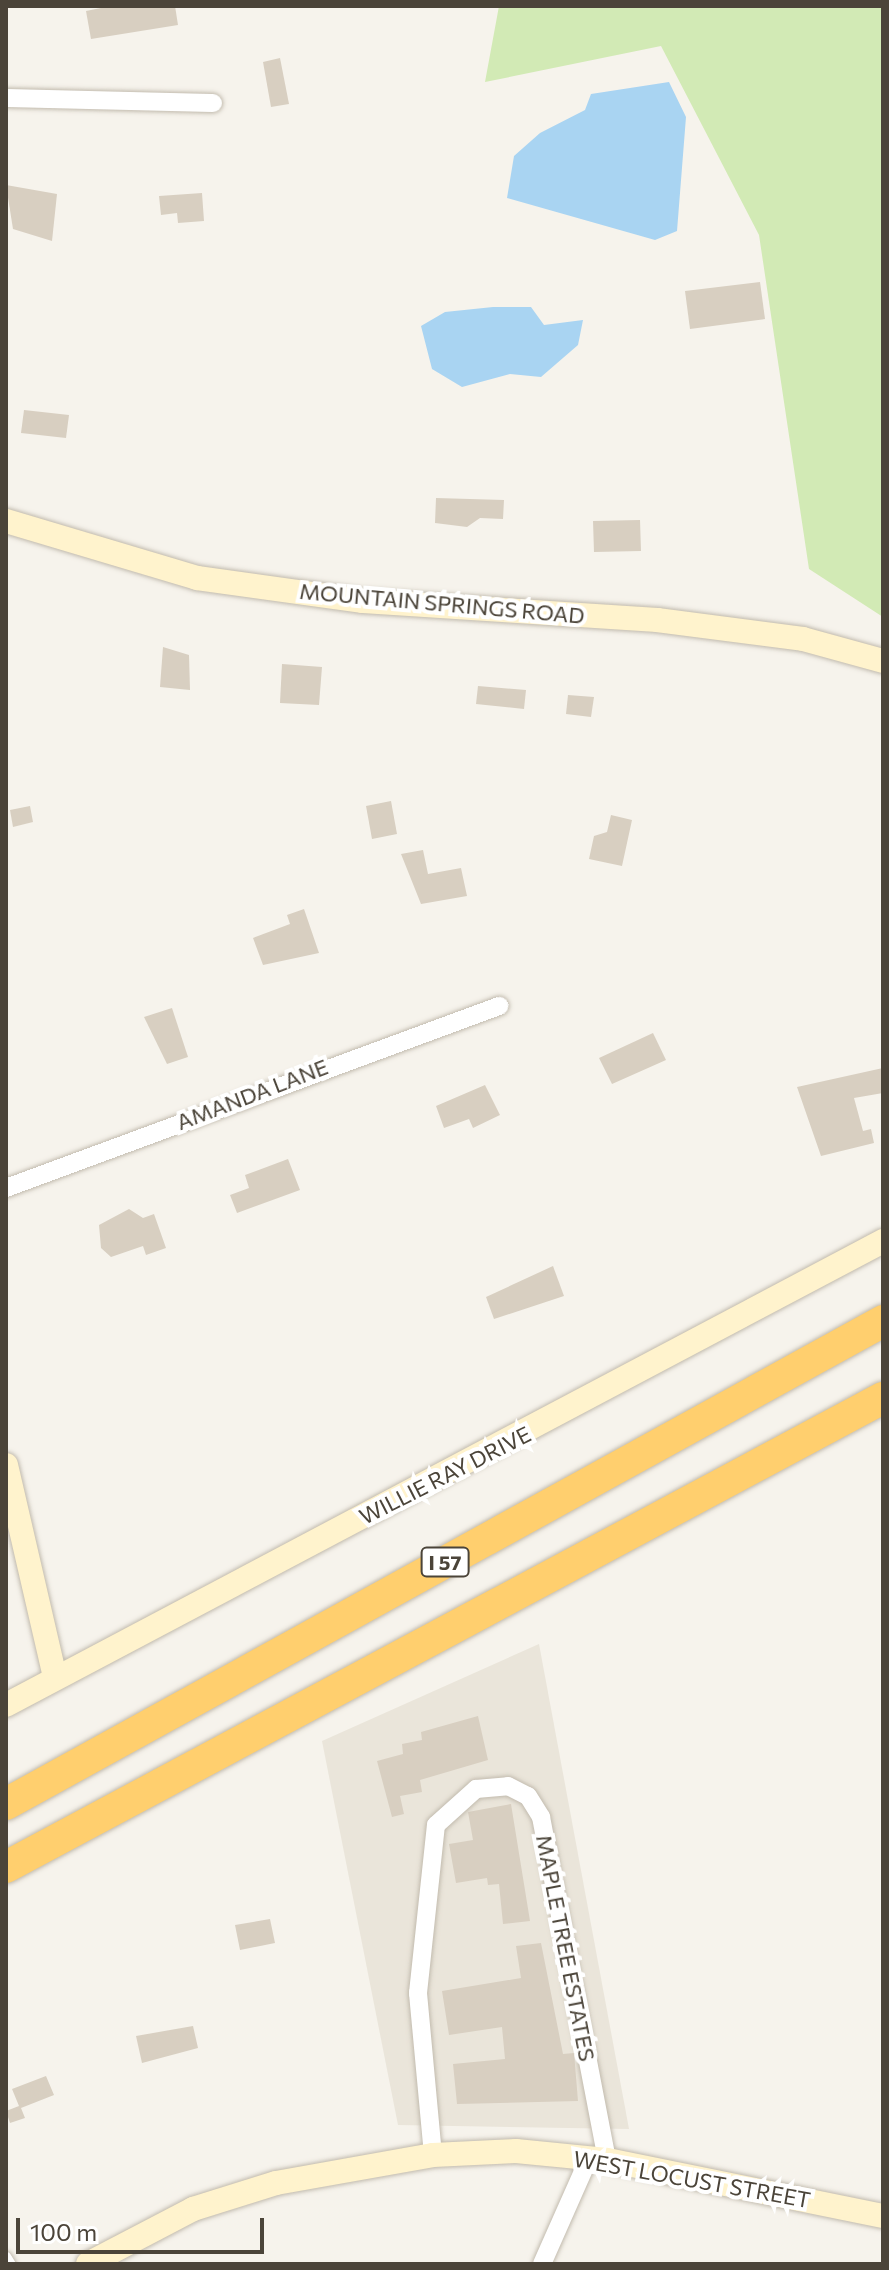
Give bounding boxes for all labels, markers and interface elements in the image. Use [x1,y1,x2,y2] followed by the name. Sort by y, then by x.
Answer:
[298,577,586,629] street label: MOUNTAIN SPRINGS ROAD
[172,1053,332,1135] street label: AMANDA LANE
[355,1420,535,1530] street label: WILLIE RAY DRIVE
[419,1546,471,1578] road number: I 57
[531,1832,601,2064] street label: MAPLE TREE ESTATES
[571,2145,813,2213] street label: WEST LOCUST STREET
[20,2202,268,2252] scale bar
[30,2217,97,2246] text: 100 m

